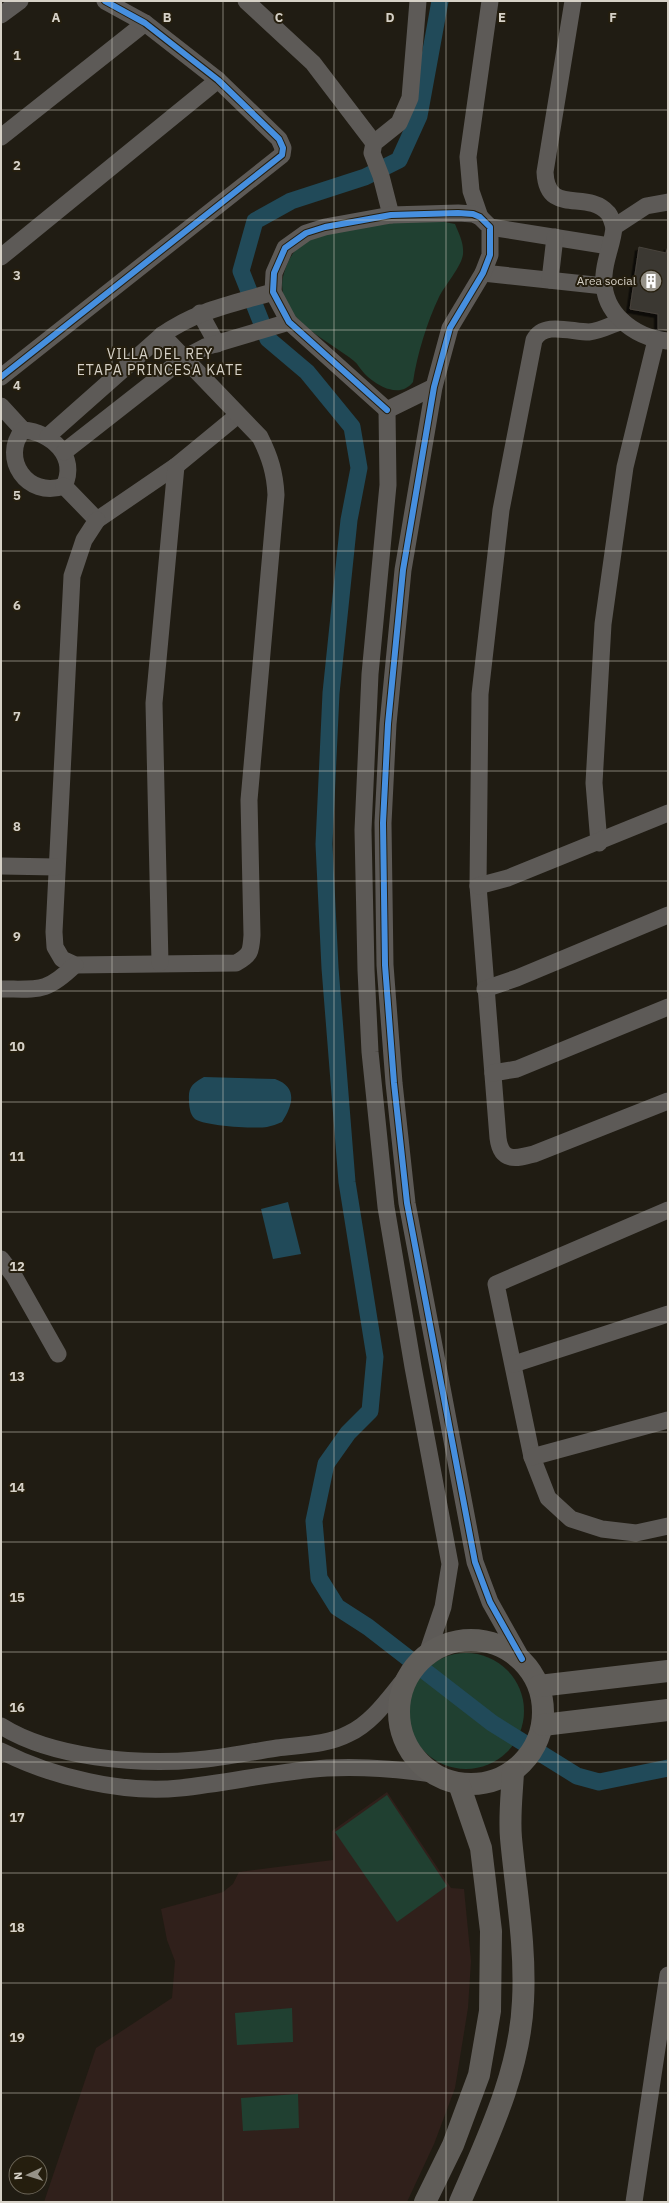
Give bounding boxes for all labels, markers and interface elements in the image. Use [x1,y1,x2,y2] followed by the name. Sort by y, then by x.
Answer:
[52,9,61,26] text: A
[163,9,172,26] text: B
[275,9,284,26] text: C
[385,9,395,26] text: D
[498,9,506,26] text: E
[609,9,617,26] text: F
[13,47,21,64] text: 1
[13,157,21,174] text: 2
[13,267,21,284] text: 3
[638,268,664,294] building icon: Area social
[577,273,636,288] place label: Area social
[77,345,243,379] district label: VILLA DEL REY ETAPA PRINCESA KATE
[13,377,21,394] text: 4
[13,487,21,504] text: 5
[13,597,21,614] text: 6
[13,708,21,725] text: 7
[13,818,21,835] text: 8
[13,928,21,945] text: 9
[9,1038,25,1055] text: 10
[9,1148,25,1165] text: 11
[9,1258,25,1275] text: 12
[9,1368,25,1385] text: 13
[9,1479,25,1496] text: 14
[9,1589,25,1606] text: 15
[9,1699,25,1716] text: 16
[9,1809,25,1826] text: 17
[9,1919,25,1936] text: 18
[9,2029,25,2046] text: 19
[8,2155,48,2195] north arrow
[11,2171,25,2180] text: N

